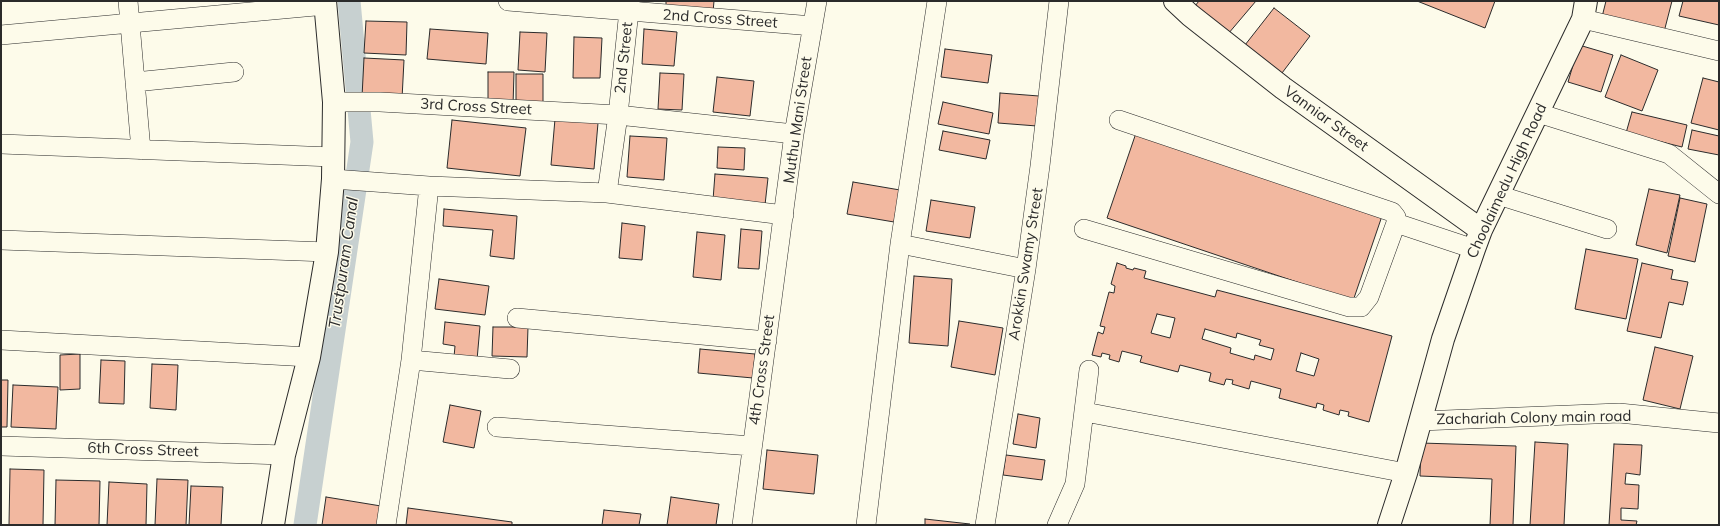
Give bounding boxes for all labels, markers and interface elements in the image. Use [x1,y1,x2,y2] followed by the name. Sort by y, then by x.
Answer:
[662,6,778,32] street label: 2nd Cross Street
[611,21,637,95] street label: 2nd Street
[780,55,816,185] street label: Muthu Mani Street
[1280,82,1372,156] street label: Vanniar Street
[420,95,532,119] street label: 3rd Cross Street
[1463,101,1551,261] street label: Choolaimedu High Road
[1005,186,1047,342] street label: Arokkin Swamy Street
[325,196,363,330] water label: Trustpuram Canal
[745,314,779,426] street label: 4th Cross Street
[1436,407,1632,429] street label: Zachariah Colony main road
[87,439,199,461] street label: 6th Cross Street

